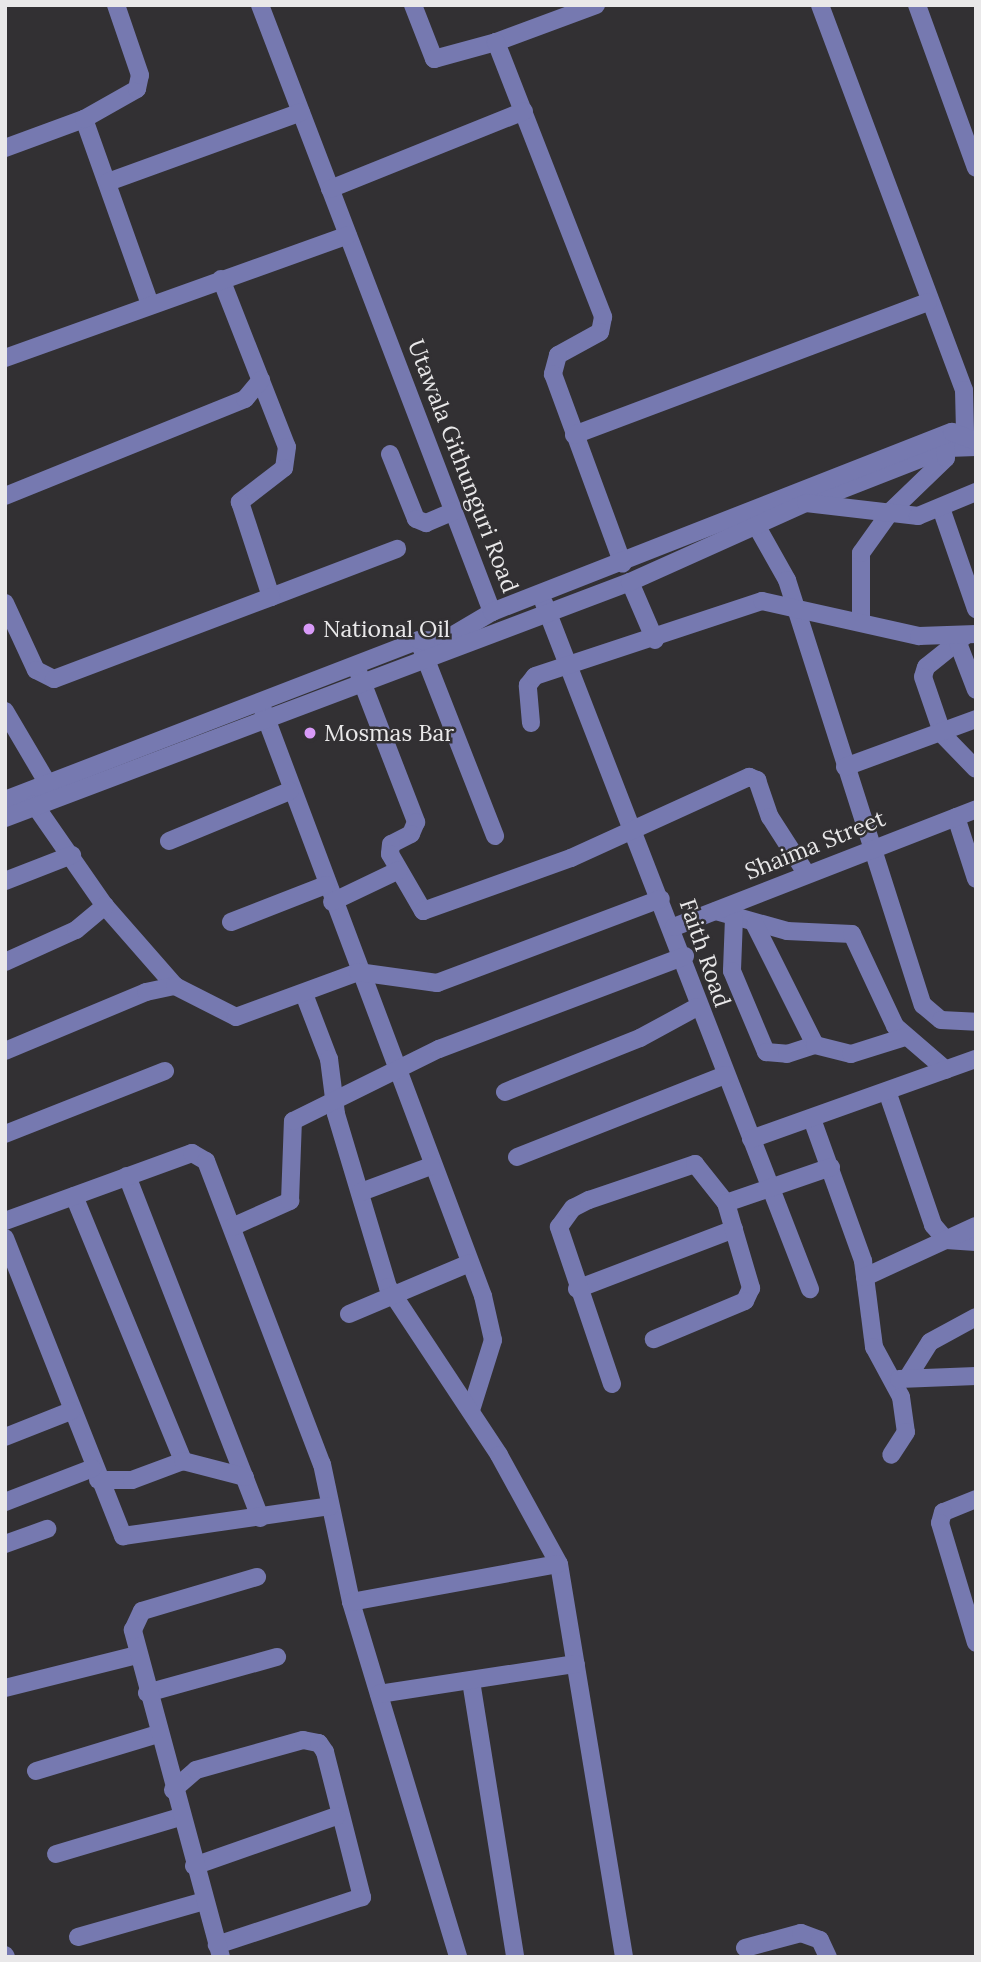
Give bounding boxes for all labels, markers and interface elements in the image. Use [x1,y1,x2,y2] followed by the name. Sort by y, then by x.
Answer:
[402,336,524,596] street label: Utawala Githunguri Road
[323,615,450,643] place label: National Oil
[301,621,317,637] marker: National Oil
[324,719,454,747] place label: Mosmas Bar
[302,725,318,741] marker: Mosmas Bar
[741,804,889,886] street label: Shaima Street
[674,895,736,1011] street label: Faith Road

